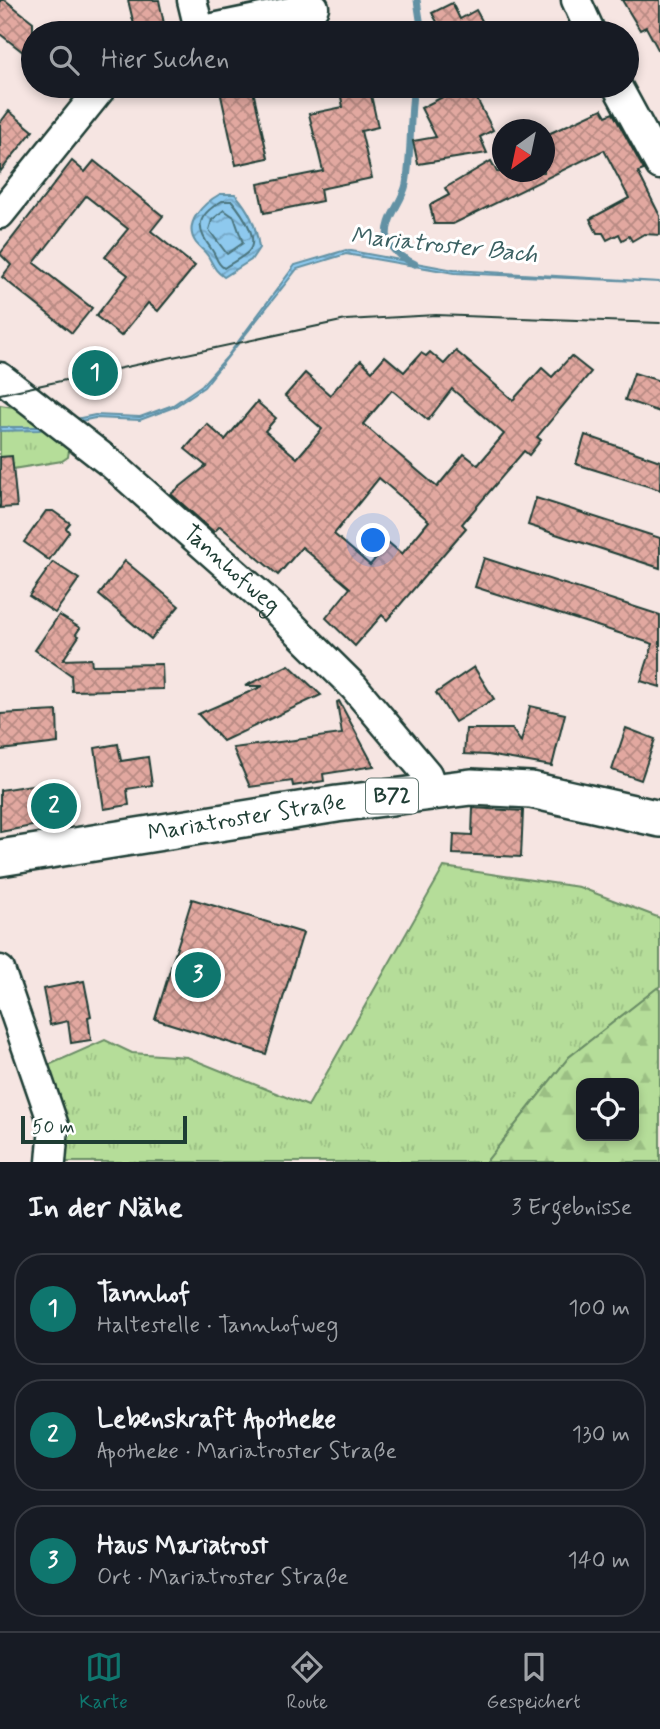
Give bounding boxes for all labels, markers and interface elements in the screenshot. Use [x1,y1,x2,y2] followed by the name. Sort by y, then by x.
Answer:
[21,21,639,98] search box
[45,41,83,79] icon: search
[101,43,229,77] text: Hier suchen
[492,119,555,182] north arrow
[349,221,539,271] water label: Mariatroster Bach
[72,347,118,399] pin: 1
[176,519,286,622] street label: Tannhofweg
[356,523,390,557] your location
[366,778,418,814] road number: B72
[31,780,77,832] pin: 2
[146,788,348,849] street label: Mariatroster Straße
[175,949,221,1001] pin: 3
[576,1078,639,1141] map controls
[576,1078,639,1141] button: locate
[21,1113,187,1145] scale bar
[32,1115,75,1140] text: 50 m
[28,1188,183,1227] text: In der Nähe
[511,1193,632,1223] text: 3 Ergebnisse
[97,1277,190,1311] text: Tannhof
[48,1294,58,1324] text: 1
[568,1294,630,1324] text: 100 m
[97,1311,338,1341] text: Haltestelle · Tannhofweg
[97,1403,336,1437] text: Lebenskraft Apotheke
[47,1420,59,1450] text: 2
[572,1420,630,1450] text: 130 m
[97,1437,397,1467] text: Apotheke · Mariatroster Straße
[97,1529,268,1563] text: Haus Mariatrost
[48,1546,58,1576] text: 3
[567,1546,630,1576] text: 140 m
[97,1563,349,1593] text: Ort · Mariatroster Straße
[79,1648,128,1715] tab: Karte
[287,1648,328,1715] tab: Route
[487,1648,581,1715] tab: Gespeichert

